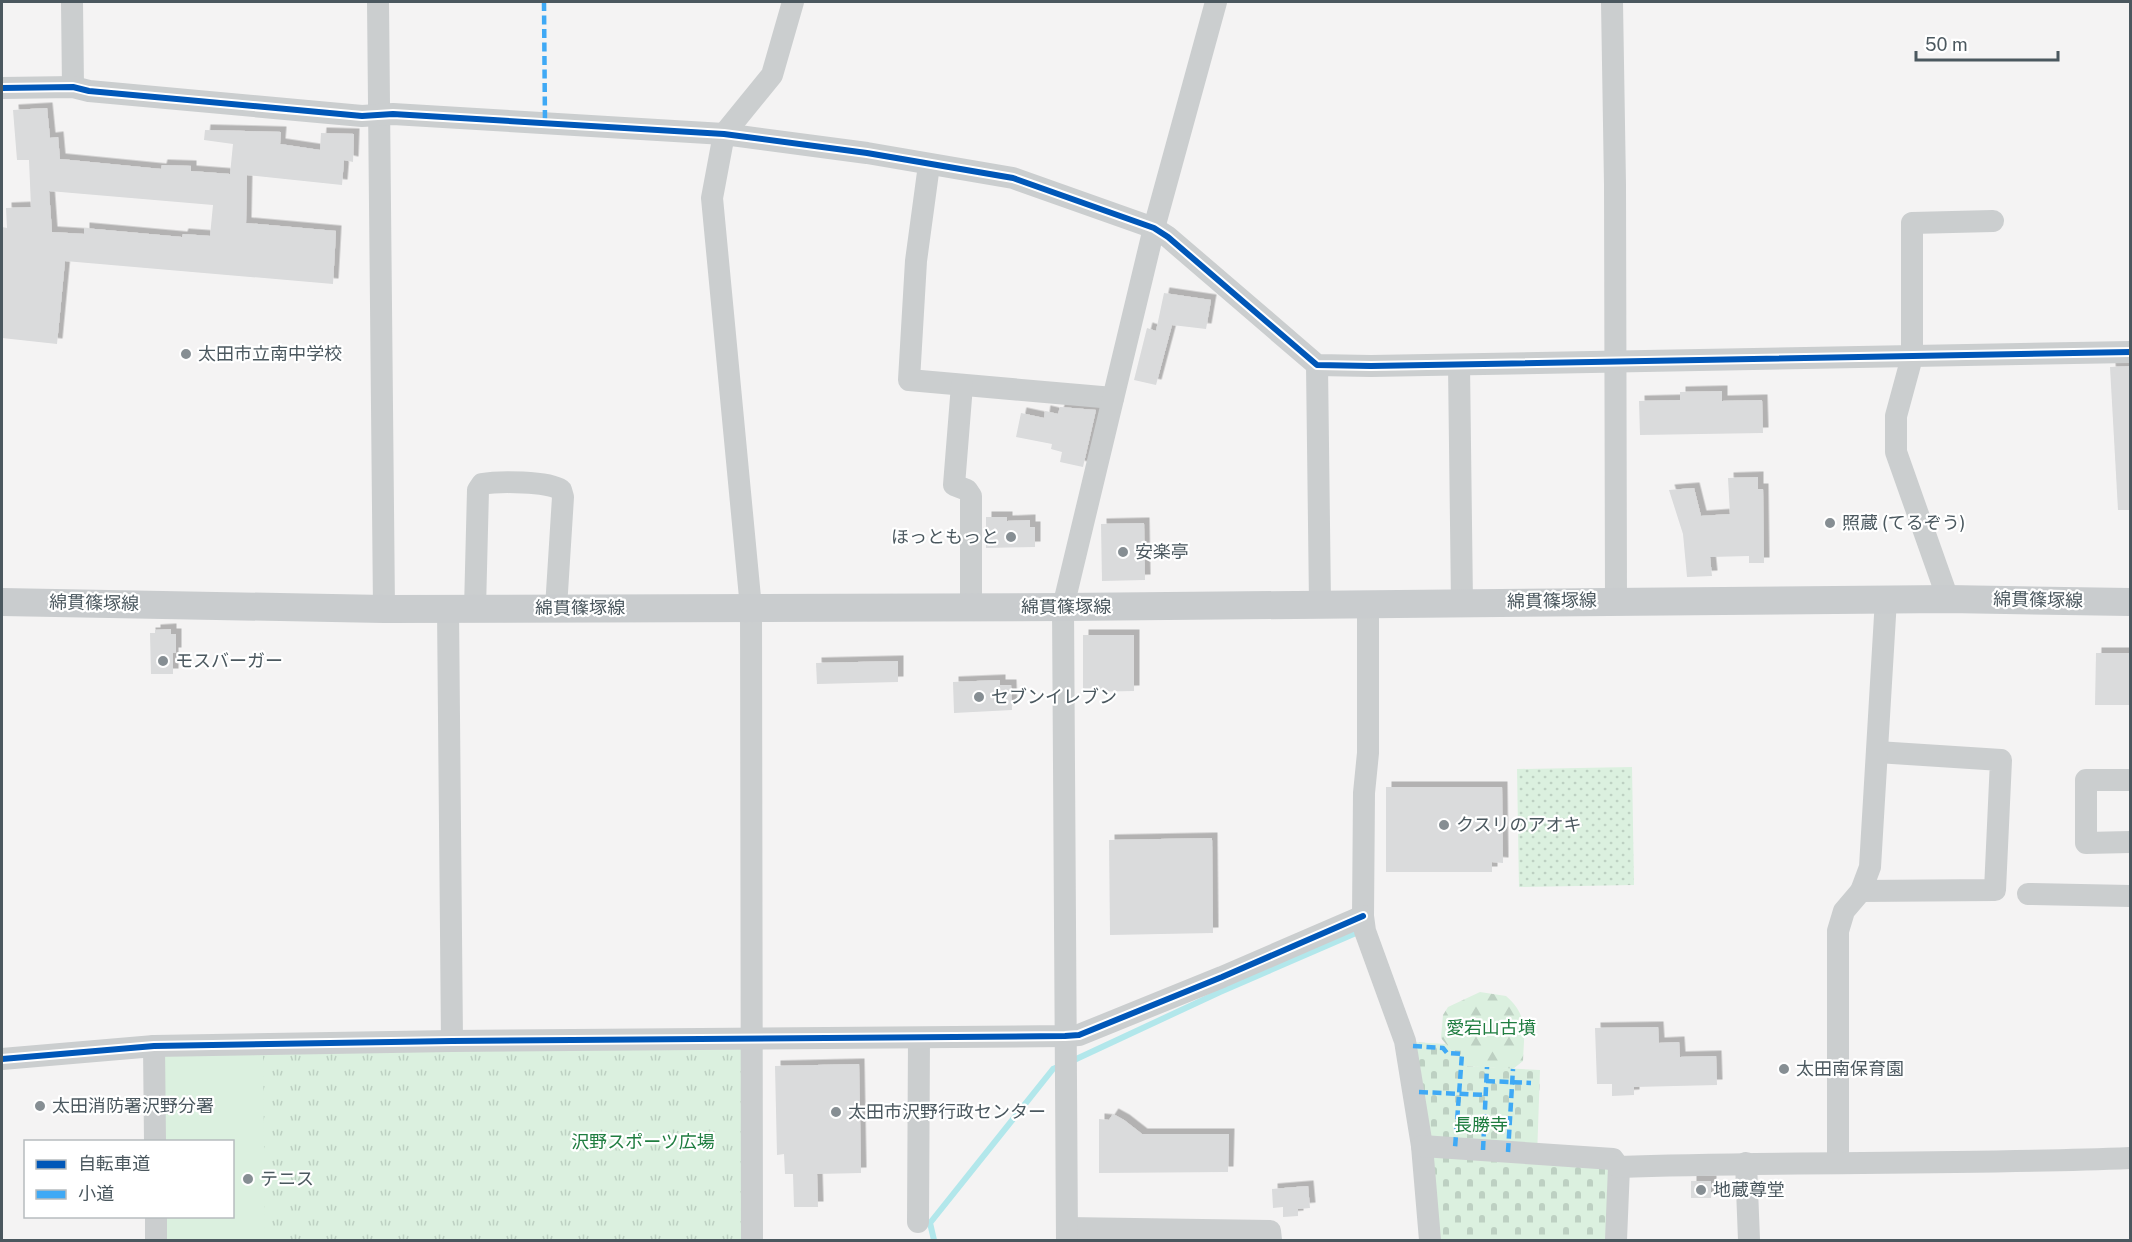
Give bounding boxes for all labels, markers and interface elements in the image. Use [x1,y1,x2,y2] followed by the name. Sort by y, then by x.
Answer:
[1916,24,2058,62] scale bar
[1925,34,1968,55] text: 50 m
[198,343,342,364] place label: 太田市立南中学校
[179,347,193,361] marker: 太田市立南中学校
[1842,512,1965,533] place label: 照蔵 (てるぞう)
[1823,516,1837,530] marker: 照蔵 (てるぞう)
[891,526,999,547] place label: ほっともっと
[1004,530,1018,544] marker: ほっともっと
[1135,541,1189,562] place label: 安楽亭
[1116,545,1130,559] marker: 安楽亭
[1993,588,2083,611] street label: 綿貫篠塚線
[1507,589,1597,612] street label: 綿貫篠塚線
[49,591,139,614] street label: 綿貫篠塚線
[1021,596,1111,617] street label: 綿貫篠塚線
[535,597,625,618] street label: 綿貫篠塚線
[175,650,283,671] place label: モスバーガー
[156,654,170,668] marker: モスバーガー
[991,686,1117,707] place label: セブンイレブン
[972,690,986,704] marker: セブンイレブン
[1456,814,1581,835] place label: クスリのアオキ
[1437,818,1451,832] marker: クスリのアオキ
[1446,1017,1536,1038] park label: 愛宕山古墳
[1796,1058,1904,1079] place label: 太田南保育園
[1777,1062,1791,1076] marker: 太田南保育園
[52,1095,214,1116] place label: 太田消防署沢野分署
[33,1099,47,1113] marker: 太田消防署沢野分署
[848,1101,1046,1122] place label: 太田市沢野行政センター
[829,1105,843,1119] marker: 太田市沢野行政センター
[1454,1114,1508,1135] park label: 長勝寺
[571,1131,715,1152] park label: 沢野スポーツ広場
[24,1140,234,1218] legend
[78,1153,150,1174] text: 自転車道
[260,1168,314,1189] place label: テニス
[241,1172,255,1186] marker: テニス
[1713,1179,1785,1200] place label: 地蔵尊堂
[78,1183,114,1204] text: 小道
[1694,1183,1708,1197] marker: 地蔵尊堂

